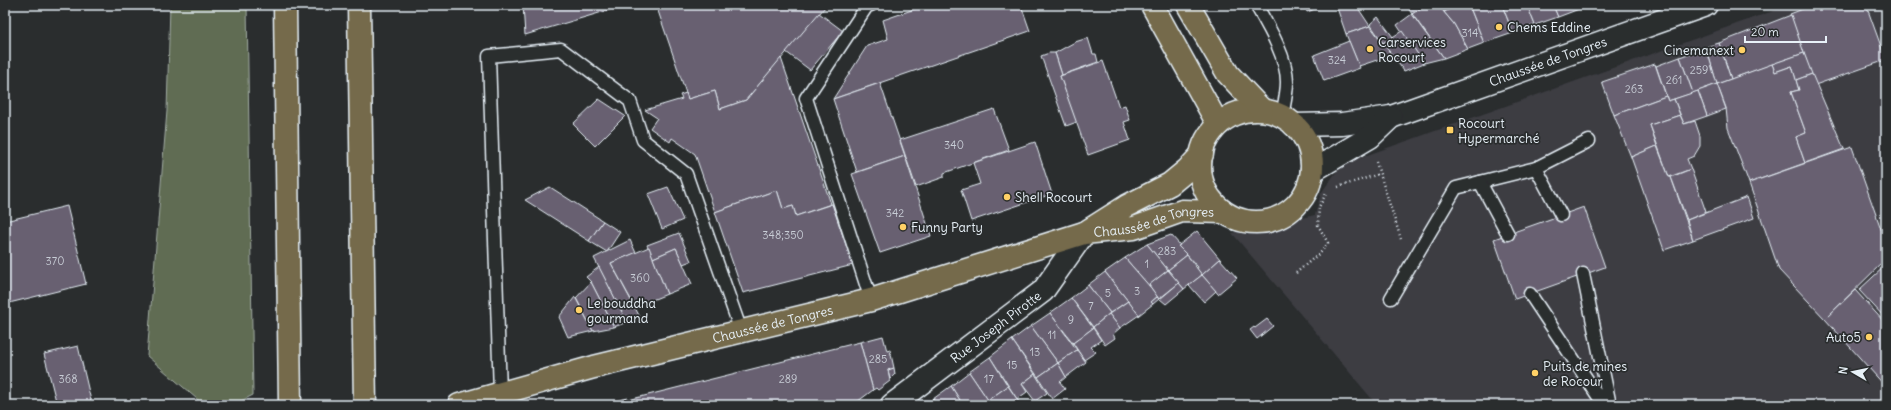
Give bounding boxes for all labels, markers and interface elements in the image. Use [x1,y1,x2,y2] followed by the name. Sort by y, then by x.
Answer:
[1745,18,1826,44] scale bar
[1507,19,1591,36] place label: Chems Eddine
[1494,22,1504,32] marker: Chems Eddine
[1751,24,1779,39] text: 20 m
[1462,26,1478,40] house number: 314
[1487,32,1609,90] street label: Chaussée de Tongres
[1378,34,1446,66] place label: Carservices Rocourt
[1664,42,1735,59] place label: Cinemanext
[1365,44,1375,54] marker: Carservices Rocourt
[1737,45,1747,55] marker: Cinemanext
[1328,53,1346,67] house number: 324
[1690,63,1708,77] house number: 259
[1666,73,1682,87] house number: 261
[1625,82,1643,96] house number: 263
[1458,115,1540,147] place label: Rocourt Hypermarché
[1445,125,1455,135] marker: Rocourt Hypermarché
[944,138,964,152] house number: 340
[1015,189,1093,206] place label: Shell Rocourt
[1002,192,1012,202] marker: Shell Rocourt
[1093,202,1214,240] street label: Chaussée de Tongres
[886,206,904,220] house number: 342
[911,219,983,236] place label: Funny Party
[898,222,908,232] marker: Funny Party
[762,228,804,242] house number: 348;350
[1158,244,1176,258] house number: 283
[46,254,64,268] house number: 370
[1145,257,1149,271] house number: 1
[630,271,650,285] house number: 360
[1134,284,1140,298] house number: 3
[1105,286,1111,300] house number: 5
[947,287,1045,366] street label: Rue Joseph Pirotte
[587,295,656,327] place label: Le bouddha gourmand
[1088,299,1094,313] house number: 7
[711,301,835,347] street label: Chaussée de Tongres
[574,305,584,315] marker: Le bouddha gourmand
[1068,313,1074,327] house number: 9
[1048,328,1056,342] house number: 11
[1826,329,1861,346] place label: Auto5
[1864,332,1874,342] marker: Auto5
[1030,345,1040,359] house number: 13
[869,352,887,366] house number: 285
[1833,352,1873,392] north arrow
[1007,358,1017,372] house number: 15
[1543,358,1627,390] place label: Puits de mines de Rocour
[1836,366,1851,375] text: N
[1530,368,1540,378] marker: Puits de mines de Rocour
[59,372,77,386] house number: 368
[779,372,797,386] house number: 289
[984,372,994,386] house number: 17

